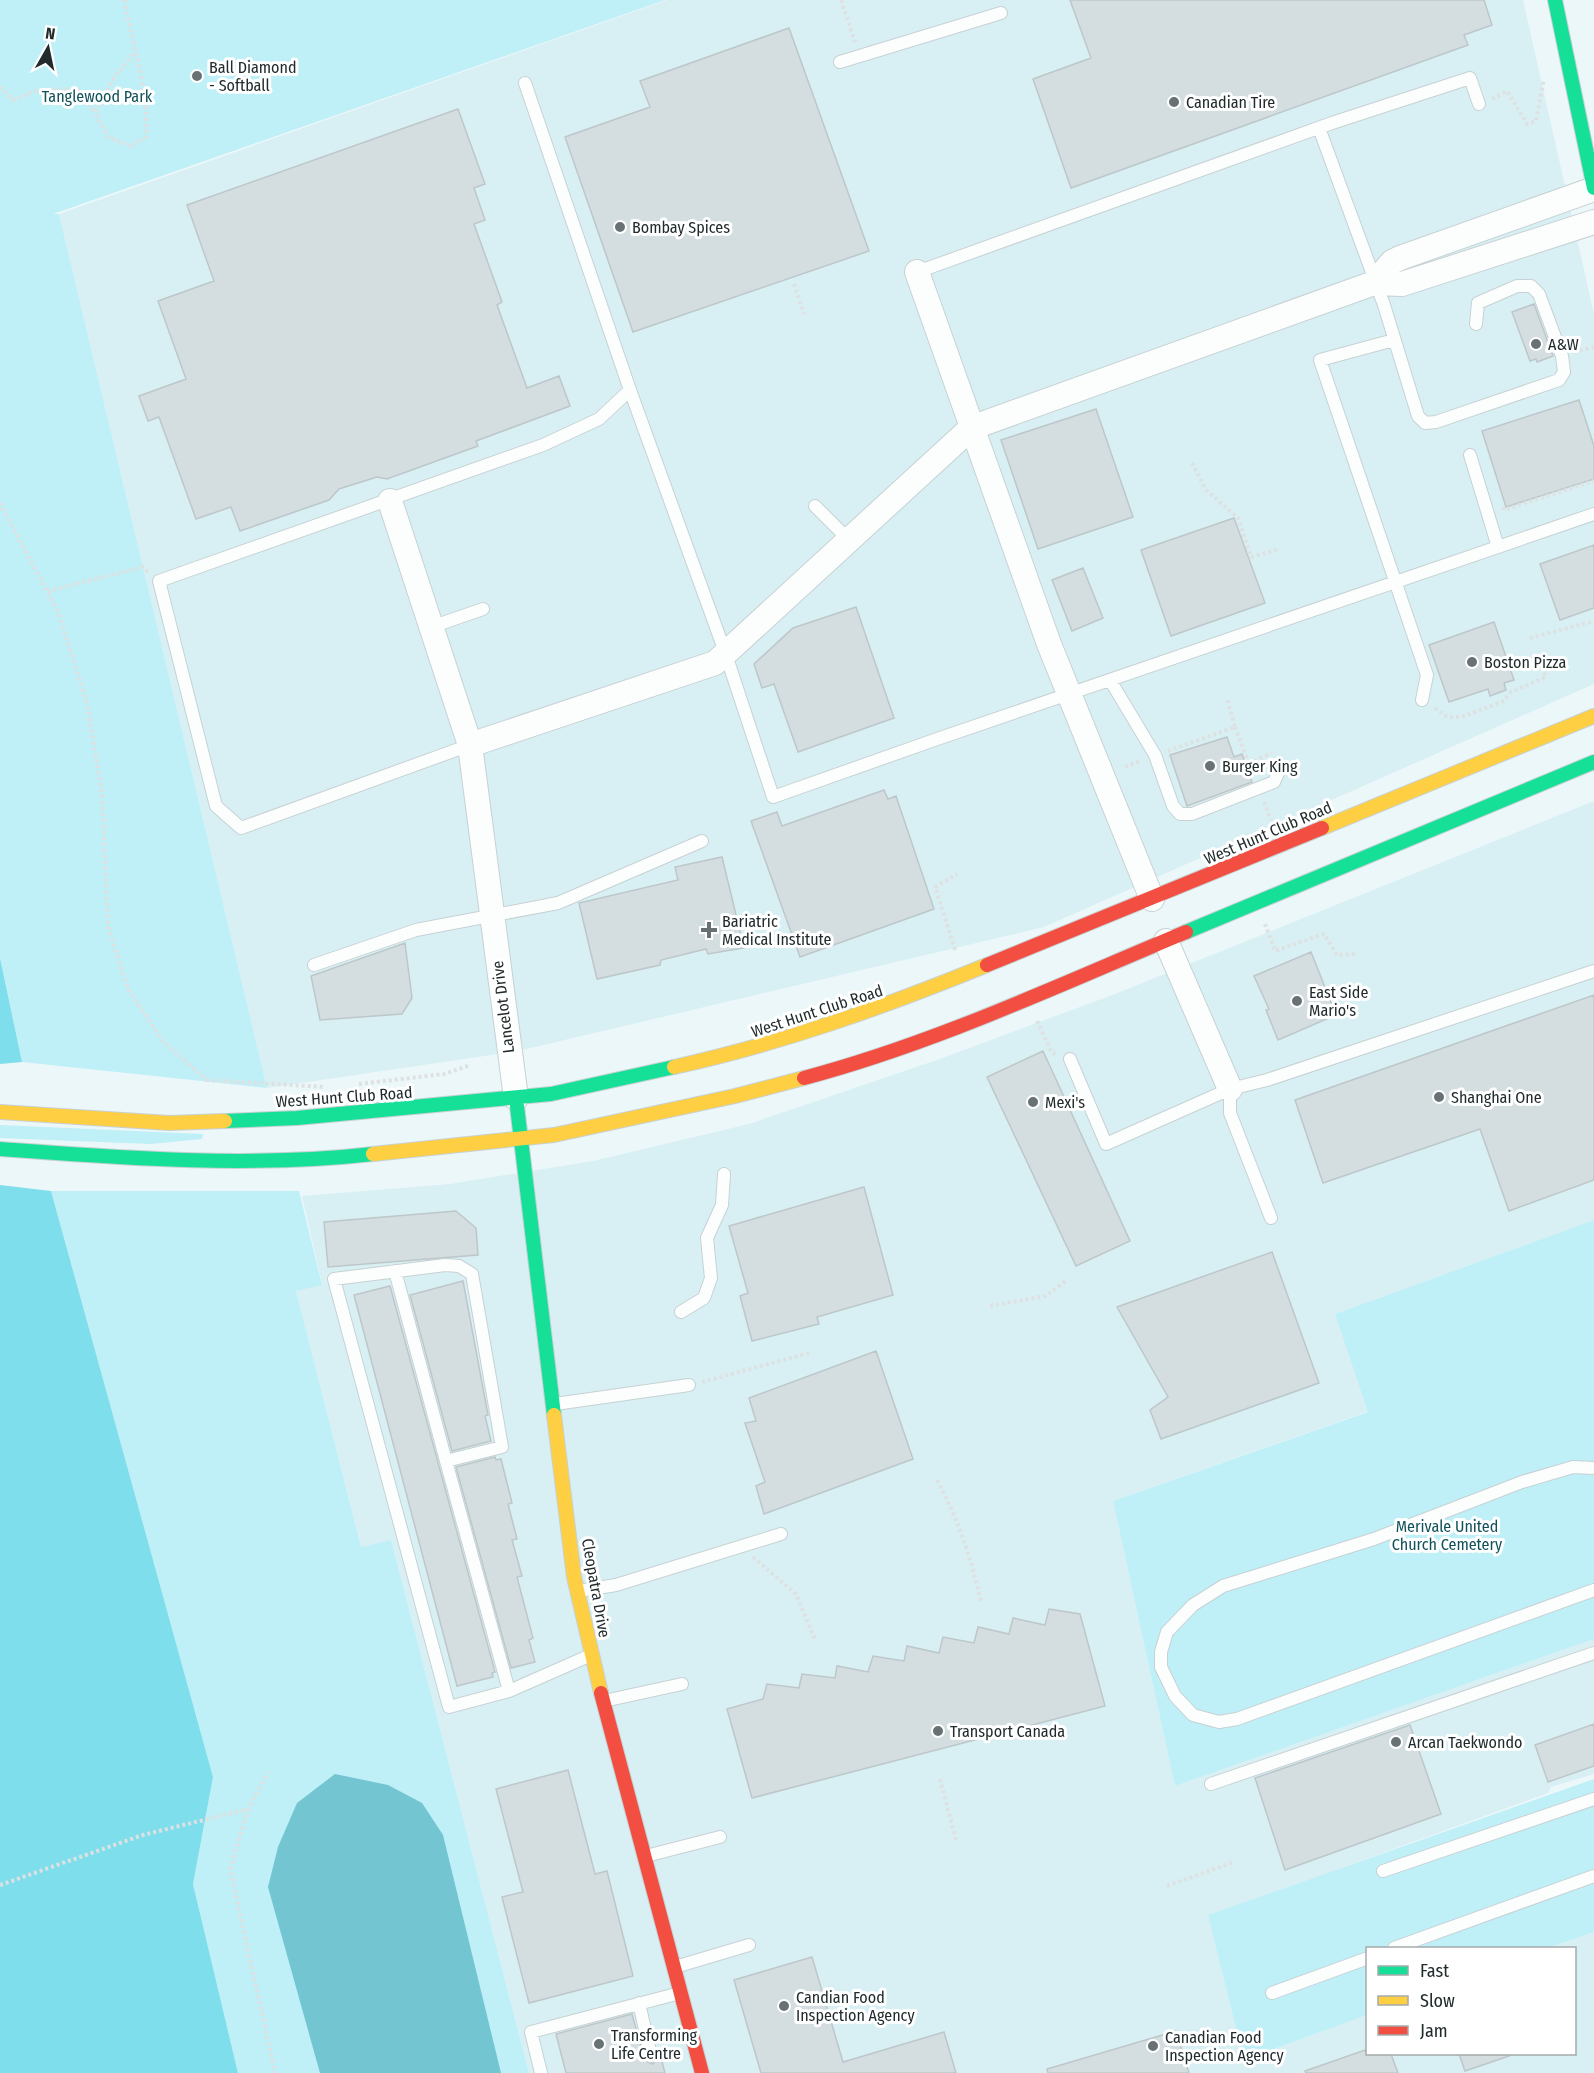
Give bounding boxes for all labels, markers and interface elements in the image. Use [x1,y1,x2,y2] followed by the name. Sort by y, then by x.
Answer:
[18,18,78,78] north arrow
[44,24,56,44] text: N
[209,58,297,95] place label: Ball Diamond - Softball
[190,69,204,83] marker: Ball Diamond - Softball
[42,87,153,106] park label: Tanglewood Park
[1186,93,1275,112] place label: Canadian Tire
[1167,95,1181,109] marker: Canadian Tire
[632,218,730,237] place label: Bombay Spices
[613,220,627,234] marker: Bombay Spices
[1548,335,1579,354] place label: A&W
[1529,337,1543,351] marker: A&W
[1484,653,1566,672] place label: Boston Pizza
[1465,655,1479,669] marker: Boston Pizza
[1222,757,1298,776] place label: Burger King
[1203,759,1217,773] marker: Burger King
[1201,797,1335,869] street label: West Hunt Club Road
[722,912,832,949] place label: Bariatric Medical Institute
[700,921,718,939] marker: Bariatric Medical Institute
[488,960,518,1054] street label: Lancelot Drive
[749,981,885,1041] street label: West Hunt Club Road
[1309,983,1368,1020] place label: East Side Mario's
[1290,994,1304,1008] marker: East Side Mario's
[275,1083,413,1111] street label: West Hunt Club Road
[1451,1088,1542,1107] place label: Shanghai One
[1432,1090,1446,1104] marker: Shanghai One
[1045,1093,1085,1112] place label: Mexi's
[1026,1095,1040,1109] marker: Mexi's
[1392,1517,1503,1554] park label: Merivale United Church Cemetery
[578,1537,614,1639] street label: Cleopatra Drive
[950,1722,1065,1741] place label: Transport Canada
[931,1724,945,1738] marker: Transport Canada
[1408,1733,1522,1752] place label: Arcan Taekwondo
[1389,1735,1403,1749] marker: Arcan Taekwondo
[1366,1947,1576,2055] legend
[1420,1960,1449,1982] text: Fast
[796,1988,915,2025] place label: Candian Food Inspection Agency
[1420,1990,1455,2012] text: Slow
[777,1999,791,2013] marker: Candian Food Inspection Agency
[1420,2020,1448,2042] text: Jam
[611,2026,698,2063] place label: Transforming Life Centre
[1165,2028,1284,2065] place label: Canadian Food Inspection Agency
[592,2037,606,2051] marker: Transforming Life Centre
[1146,2039,1160,2053] marker: Canadian Food Inspection Agency

